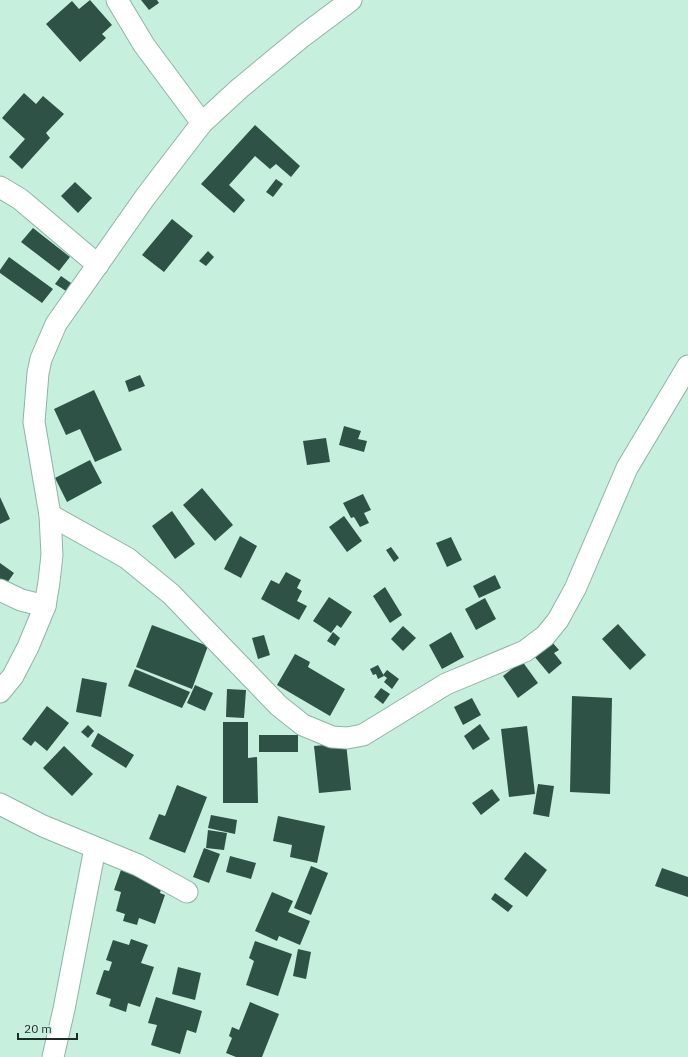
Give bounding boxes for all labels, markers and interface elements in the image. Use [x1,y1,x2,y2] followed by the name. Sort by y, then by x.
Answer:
[18,1015,77,1041] scale bar
[24,1021,52,1036] text: 20 m

